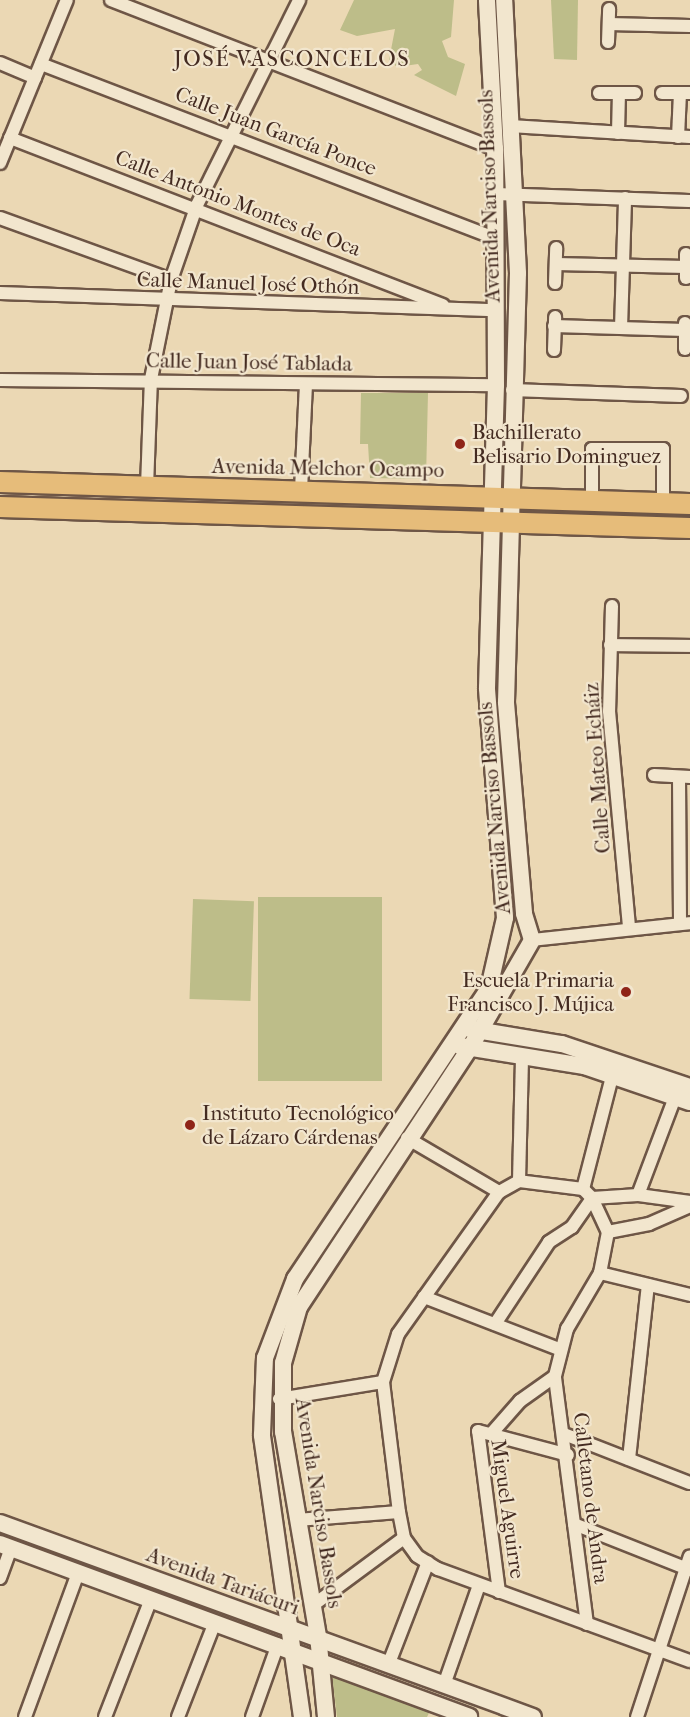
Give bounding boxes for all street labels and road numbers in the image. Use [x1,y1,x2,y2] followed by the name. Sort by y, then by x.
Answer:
[172,81,380,181] street label: Calle Juan García Ponce
[473,89,505,303] street label: Avenida Narciso Bassols
[112,145,364,261] street label: Calle Antonio Montes de Oca
[136,267,360,299] street label: Calle Manuel José Othón
[146,348,352,376] street label: Calle Juan José Tablada
[212,453,444,483] street label: Avenida Melchor Ocampo
[578,682,616,854] street label: Calle Mateo Echáiz
[472,701,516,915] street label: Avenida Narciso Bassols
[290,1396,348,1610] street label: Avenida Narciso Bassols
[568,1411,614,1585] street label: Calletano de Andra
[486,1438,530,1580] street label: Miguel Aguirre
[143,1542,303,1620] street label: Avenida Tariácuri

